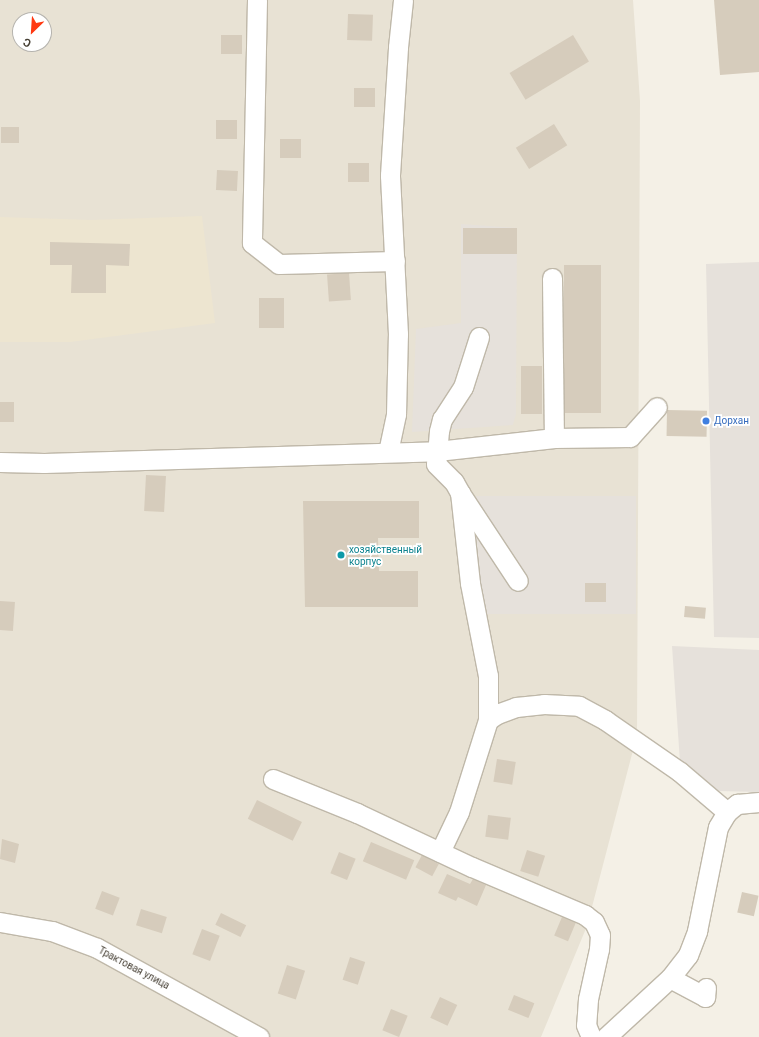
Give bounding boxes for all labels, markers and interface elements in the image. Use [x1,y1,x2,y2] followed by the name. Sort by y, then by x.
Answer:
[12,12,52,52] north arrow
[21,35,33,50] text: С
[714,415,749,427] place label: Дорхан
[701,416,711,426] marker: Дорхан
[349,543,422,566] place label: хозяйственный корпус
[336,550,346,560] marker: хозяйственный корпус
[96,944,172,992] street label: Трактовая улица

